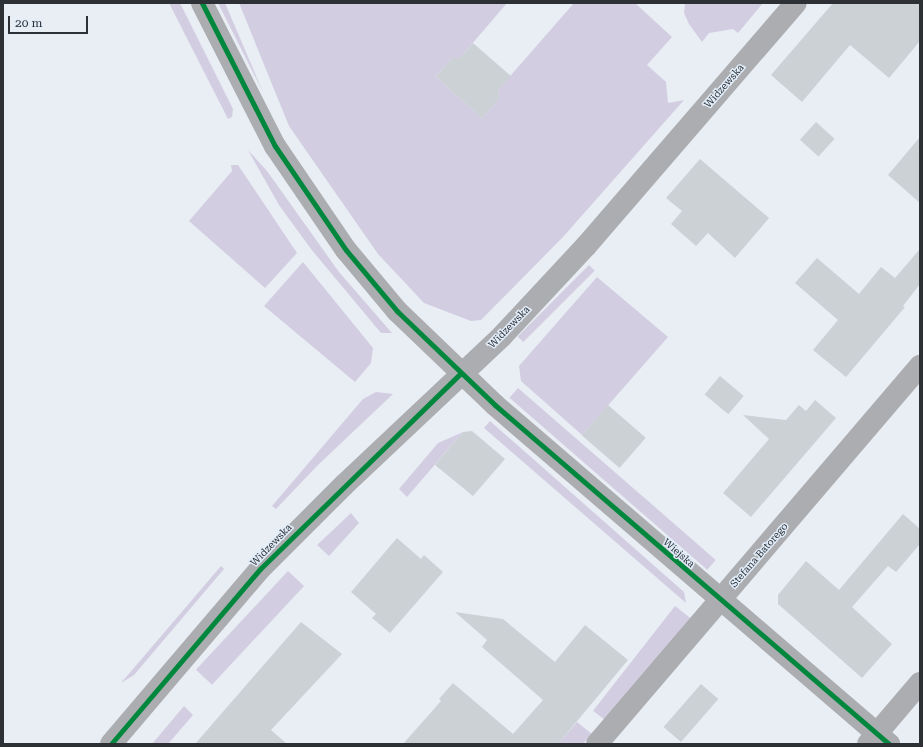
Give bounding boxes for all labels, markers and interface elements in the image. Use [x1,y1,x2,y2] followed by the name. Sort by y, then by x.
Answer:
[10,8,90,34] scale bar
[15,16,42,30] text: 20 m
[702,62,746,110] street label: Widzewska
[486,303,532,351] street label: Widzewska
[728,520,790,590] street label: Stefana Batorego
[248,521,294,569] street label: Widzewska
[661,536,697,570] street label: Wiejska

